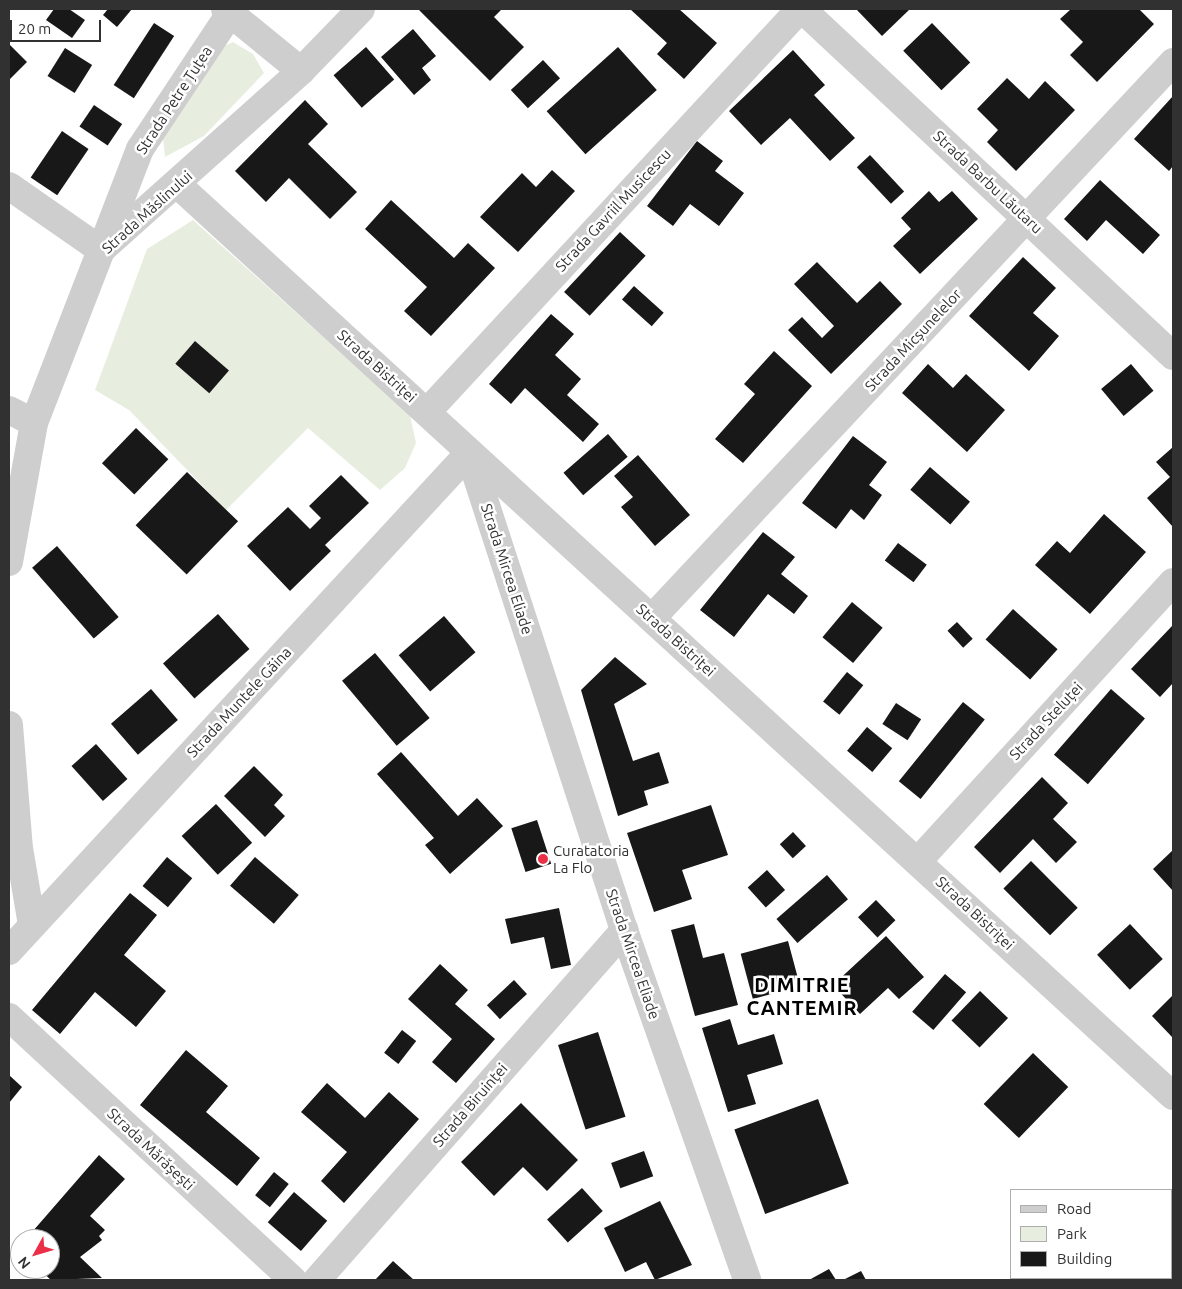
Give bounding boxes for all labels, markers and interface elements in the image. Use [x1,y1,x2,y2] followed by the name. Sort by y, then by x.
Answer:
[12,10,104,42] scale bar
[18,20,51,37] text: 20 m
[132,42,216,158] street label: Strada Petre Țuțea
[930,127,1046,237] street label: Strada Barbu Lăutaru
[551,145,675,275] street label: Strada Gavriil Musicescu
[98,167,196,257] street label: Strada Măslinului
[861,285,965,395] street label: Strada Micșunelelor
[334,326,420,406] street label: Strada Bistriței
[477,501,537,637] street label: Strada Mircea Eliade
[633,600,719,680] street label: Strada Bistriței
[183,643,295,761] street label: Strada Muntele Găina
[1006,679,1086,763] street label: Strada Steluței
[553,841,629,876] place label: Curatatoria La Flo
[537,853,549,865] marker: Curatatoria La Flo
[932,872,1018,954] street label: Strada Bistriței
[602,887,664,1021] street label: Strada Mircea Eliade
[745,972,859,1019] district label: DIMITRIE CANTEMIR
[429,1060,511,1150] street label: Strada Biruinței
[104,1104,198,1194] street label: Strada Mărășești
[1010,1189,1172,1279] legend
[1057,1200,1092,1217] text: Road
[1057,1225,1087,1242] text: Park
[10,1229,60,1279] north arrow
[1057,1250,1112,1267] text: Building
[15,1254,34,1272] text: N

